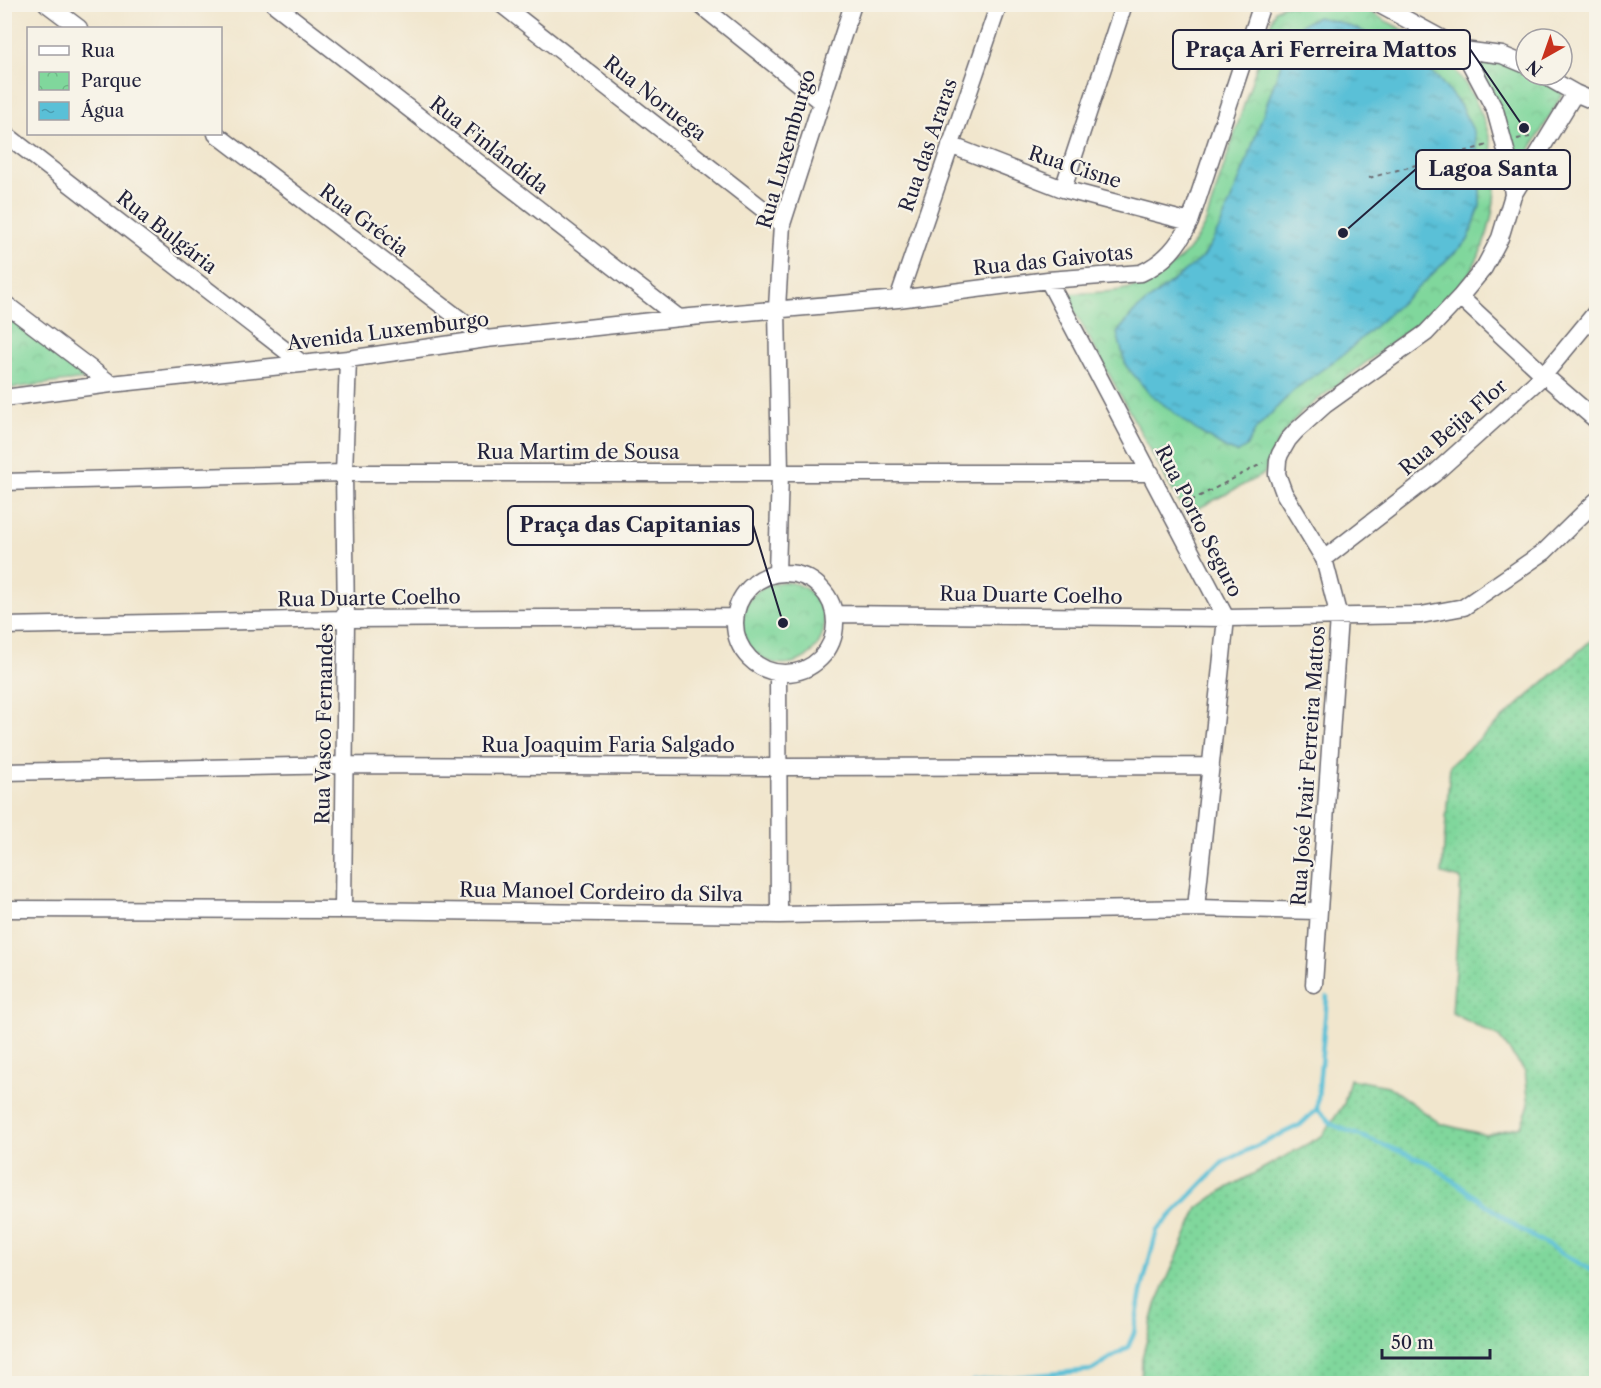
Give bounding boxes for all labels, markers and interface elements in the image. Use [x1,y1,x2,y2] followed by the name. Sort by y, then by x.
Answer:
[27,27,222,135] legend
[1514,27,1574,87] north arrow
[1173,30,1470,69] callout: Praça Ari Ferreira Mattos
[1185,37,1457,62] text: Praça Ari Ferreira Mattos
[81,40,115,62] text: Rua
[599,50,712,146] street label: Rua Noruega
[1523,56,1546,81] text: N
[752,67,820,231] street label: Rua Luxemburgo
[81,70,142,92] text: Parque
[894,75,962,215] street label: Rua das Araras
[425,91,554,199] street label: Rua Finlândida
[80,99,125,122] text: Água
[1025,141,1125,193] street label: Rua Cisne
[1416,150,1570,189] callout: Lagoa Santa
[1428,156,1559,181] text: Lagoa Santa
[315,179,414,262] street label: Rua Grécia
[112,185,222,279] street label: Rua Bulgária
[972,240,1134,280] street label: Rua das Gaivotas
[285,307,490,355] street label: Avenida Luxemburgo
[1394,373,1512,480] street label: Rua Beija Flor
[476,440,680,464] street label: Rua Martim de Sousa
[1150,441,1248,601] street label: Rua Porto Seguro
[508,506,753,545] callout: Praça das Capitanias
[519,512,741,537] text: Praça das Capitanias
[939,581,1123,609] street label: Rua Duarte Coelho
[277,584,461,612] street label: Rua Duarte Coelho
[310,623,338,825] street label: Rua Vasco Fernandes
[1286,625,1330,907] street label: Rua José Ivair Ferreira Mattos
[481,733,735,757] street label: Rua Joaquim Faria Salgado
[459,878,744,906] street label: Rua Manoel Cordeiro da Silva
[1382,1322,1490,1360] scale bar
[1391,1332,1434,1354] text: 50 m

